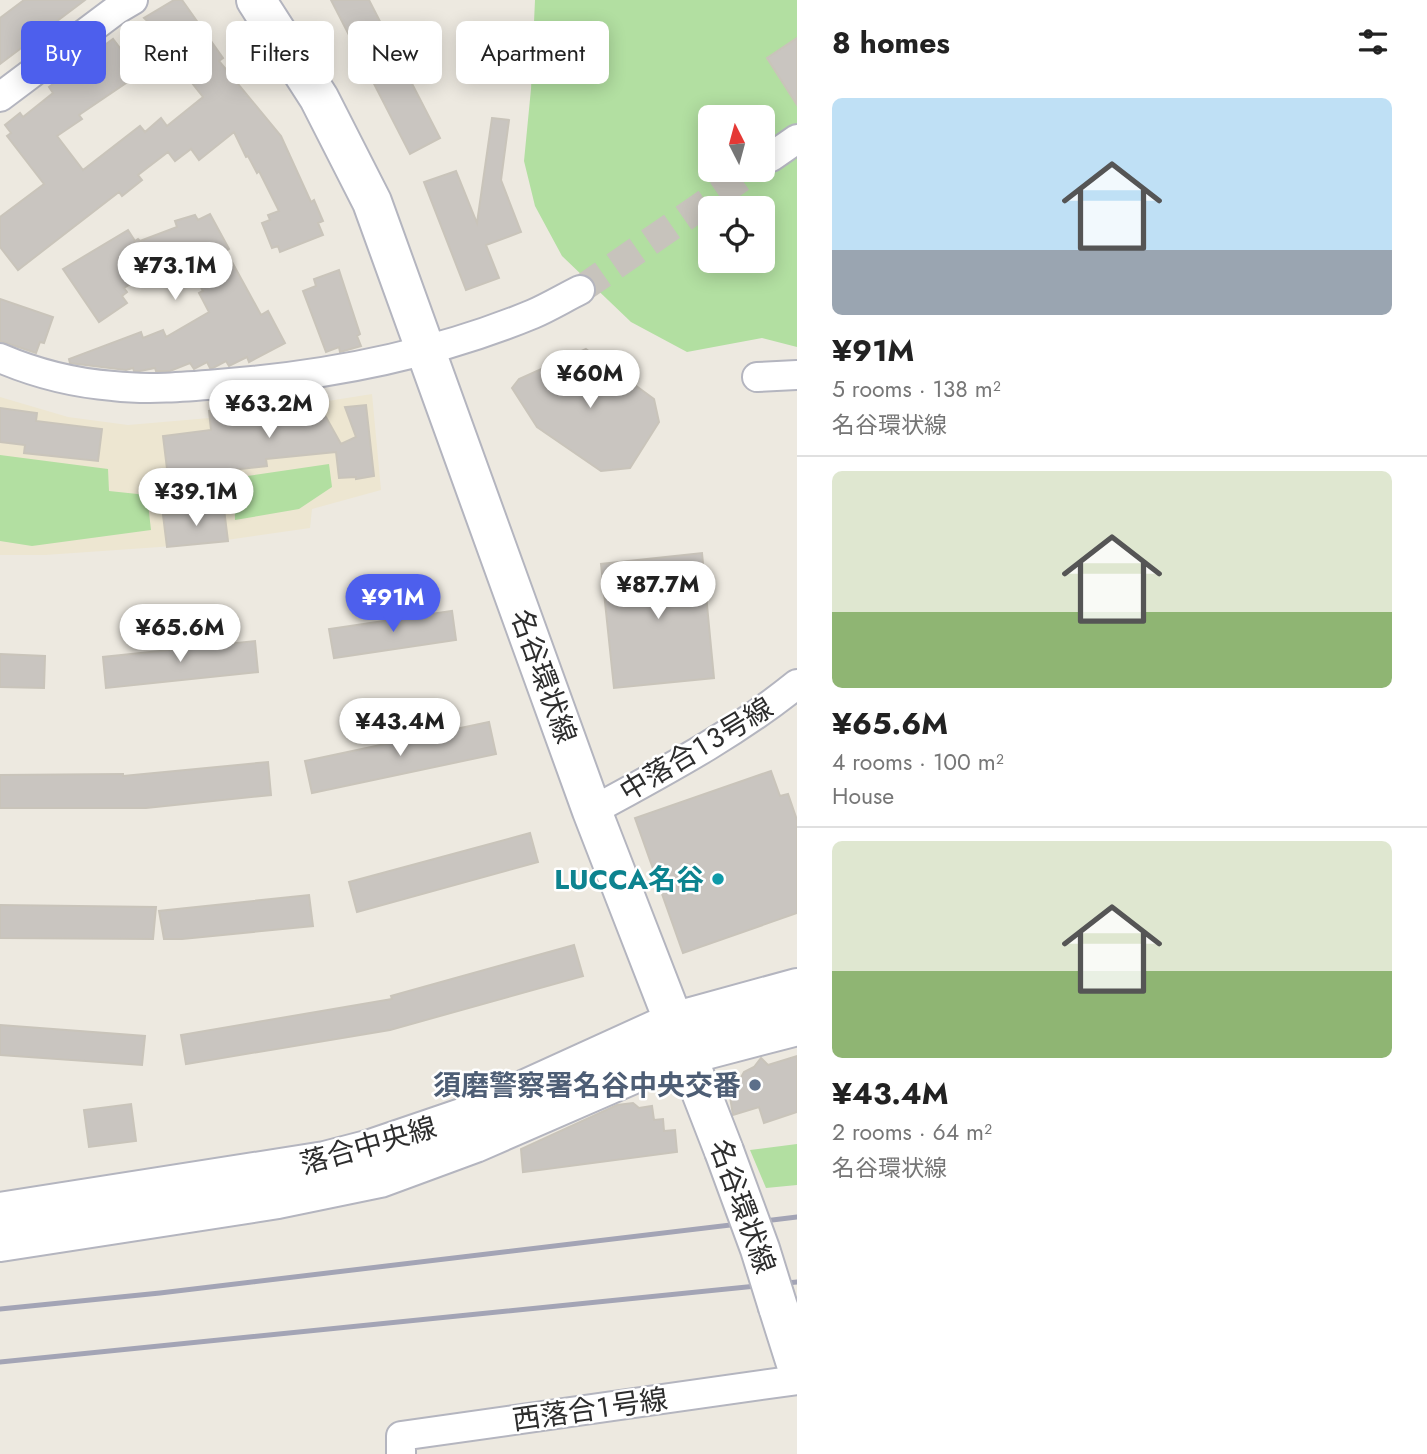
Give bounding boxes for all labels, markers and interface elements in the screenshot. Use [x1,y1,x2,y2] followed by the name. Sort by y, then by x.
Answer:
[21,21,106,84] chip: Buy
[120,21,212,84] chip: Rent
[226,21,334,84] chip: Filters
[348,21,442,84] chip: New
[456,21,609,84] chip: Apartment
[832,21,950,64] text: 8 homes
[1354,23,1392,61] icon: filters
[698,105,775,182] north arrow
[698,105,775,273] map controls
[1049,143,1175,269] icon: home
[698,196,775,273] button: locate
[118,243,232,302] pin: ¥73.1M
[134,248,216,282] text: ¥73.1M
[832,329,914,372] text: ¥91M
[549,350,631,410] pin: ¥60M
[557,356,623,390] text: ¥60M
[832,372,1001,406] text: 5 rooms · 138 m²
[212,380,326,440] pin: ¥63.2M
[225,386,313,420] text: ¥63.2M
[832,408,947,442] text: 名谷環状線
[139,468,253,528] pin: ¥39.1M
[154,474,238,508] text: ¥39.1M
[1049,516,1175,642] icon: home
[601,562,715,621] pin: ¥87.7M
[617,567,699,601] text: ¥87.7M
[352,574,434,634] pin: ¥91M
[362,580,424,614] text: ¥91M
[500,603,587,749] street label: 名谷環状線
[123,604,237,664] pin: ¥65.6M
[136,610,224,644] text: ¥65.6M
[612,687,781,811] street label: 中落合１３号線
[343,698,457,758] pin: ¥43.4M
[832,702,948,745] text: ¥65.6M
[355,704,445,738] text: ¥43.4M
[832,745,1004,779] text: 4 rooms · 100 m²
[832,779,894,813] text: House
[554,859,704,900] place label: LUCCA名谷
[710,871,726,887] marker: LUCCA名谷
[1049,886,1175,1012] icon: home
[433,1065,741,1106] place label: 須磨警察署名谷中央交番
[832,1072,949,1115] text: ¥43.4M
[747,1077,763,1093] marker: 須磨警察署名谷中央交番
[295,1106,441,1184] street label: 落合中央線
[832,1115,992,1149] text: 2 rooms · 64 m²
[699,1133,786,1279] street label: 名谷環状線
[832,1151,947,1185] text: 名谷環状線
[510,1378,670,1441] street label: 西落合１号線

